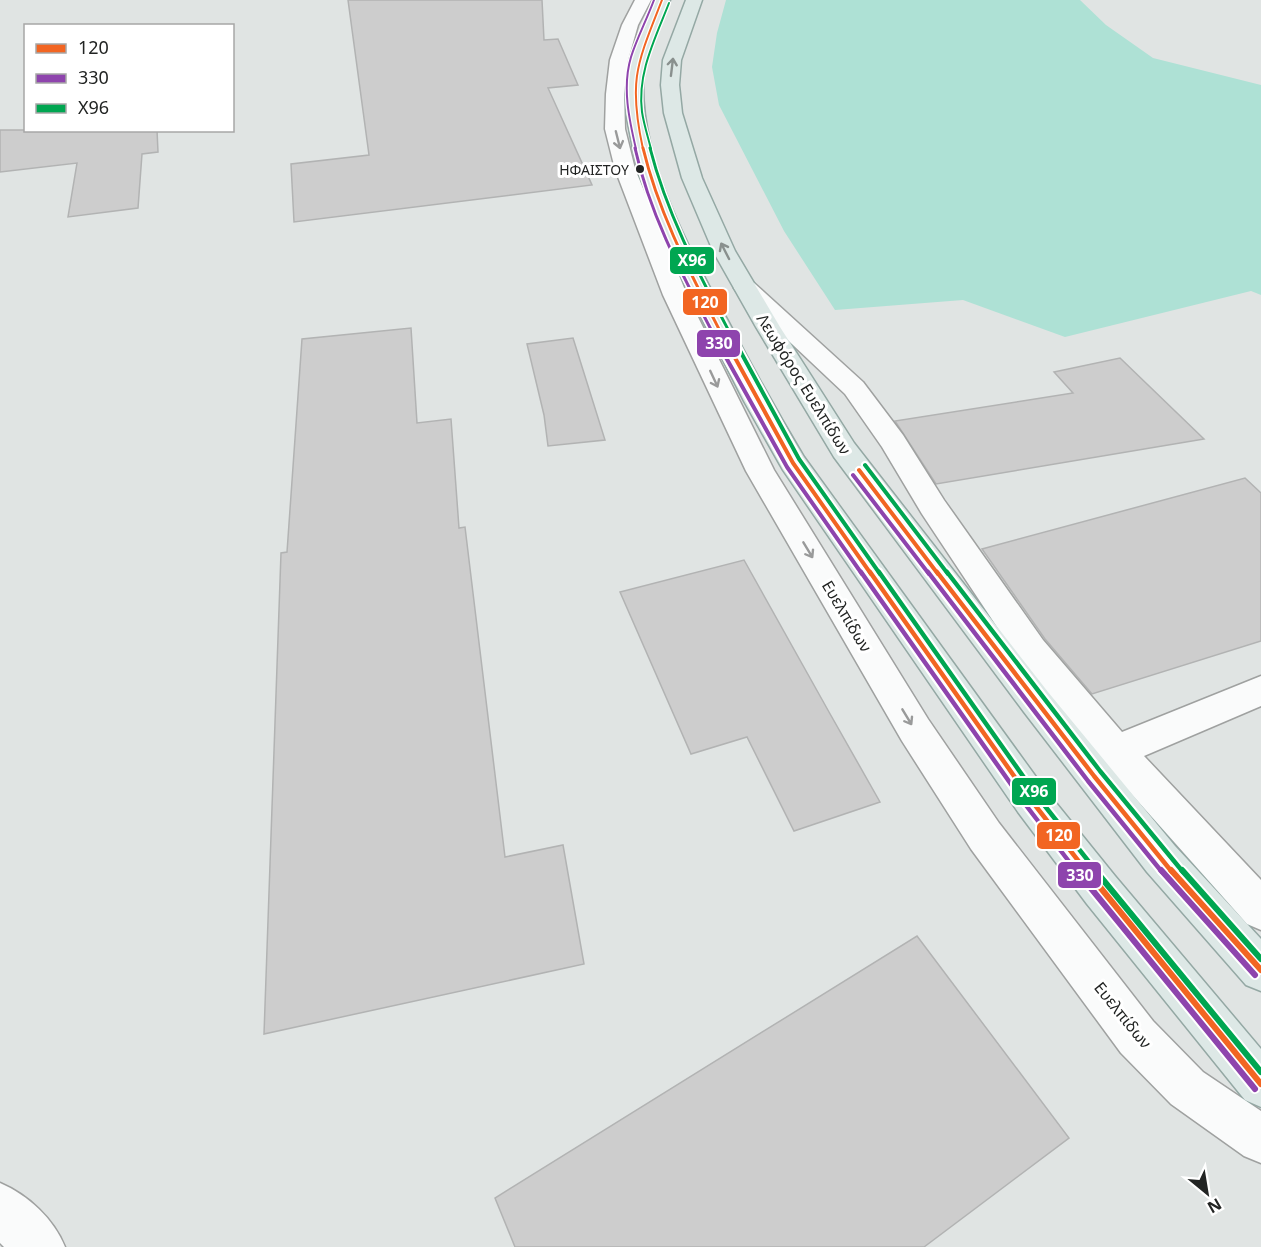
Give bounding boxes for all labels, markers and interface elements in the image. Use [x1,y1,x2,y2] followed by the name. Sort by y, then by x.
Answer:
[24,24,234,132] legend
[78,35,109,59] text: 120
[667,57,678,77] one-way arrow
[78,65,109,89] text: 330
[78,95,109,119] text: Χ96
[612,130,624,149] one-way arrow
[559,160,629,179] place label: ΗΦΑΙΣΤΟΥ
[634,163,646,175] marker: ΗΦΑΙΣΤΟΥ
[719,243,730,261] one-way arrow
[669,246,715,275] line badge: Χ96
[677,249,707,271] text: Χ96
[682,288,728,316] line badge: 120
[691,291,719,313] text: 120
[752,309,856,459] street label: Λεωφόρος Ευελπίδων
[696,329,741,358] line badge: 330
[705,332,733,354] text: 330
[708,369,720,387] one-way arrow
[802,541,814,558] one-way arrow
[817,576,877,656] street label: Ευελπίδων
[902,708,914,725] one-way arrow
[1011,777,1057,806] line badge: Χ96
[1019,780,1049,802] text: Χ96
[1036,821,1081,850] line badge: 120
[1045,824,1073,846] text: 120
[1057,861,1102,889] line badge: 330
[1066,864,1094,886] text: 330
[1089,977,1157,1053] street label: Ευελπίδων
[1177,1163,1237,1223] north arrow
[1203,1193,1226,1219] text: N

